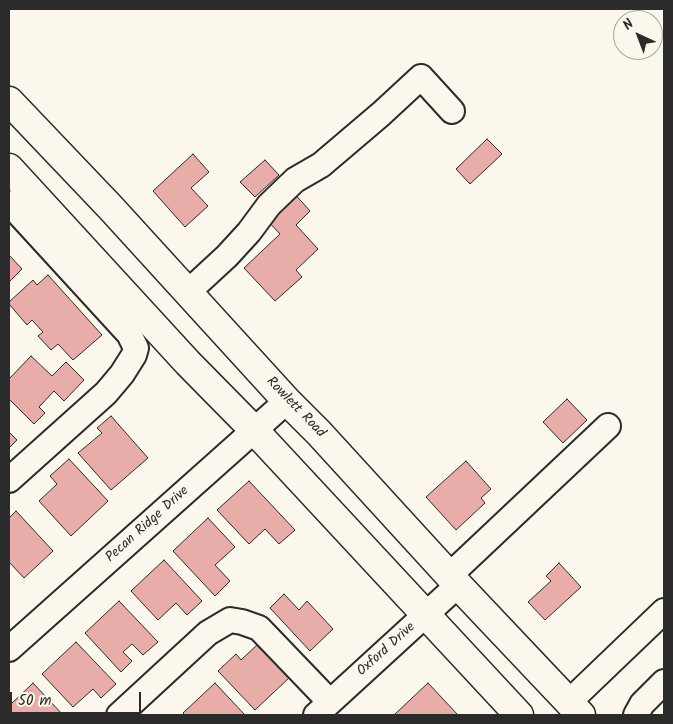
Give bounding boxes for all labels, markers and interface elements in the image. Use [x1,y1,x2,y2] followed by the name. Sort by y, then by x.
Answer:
[613,10,663,60] north arrow
[618,14,639,36] text: N
[262,374,328,442] street label: Rowlett Road
[103,483,193,567] street label: Pecan Ridge Drive
[354,619,420,681] street label: Oxford Drive
[12,682,144,714] scale bar
[18,689,52,713] text: 50 m

